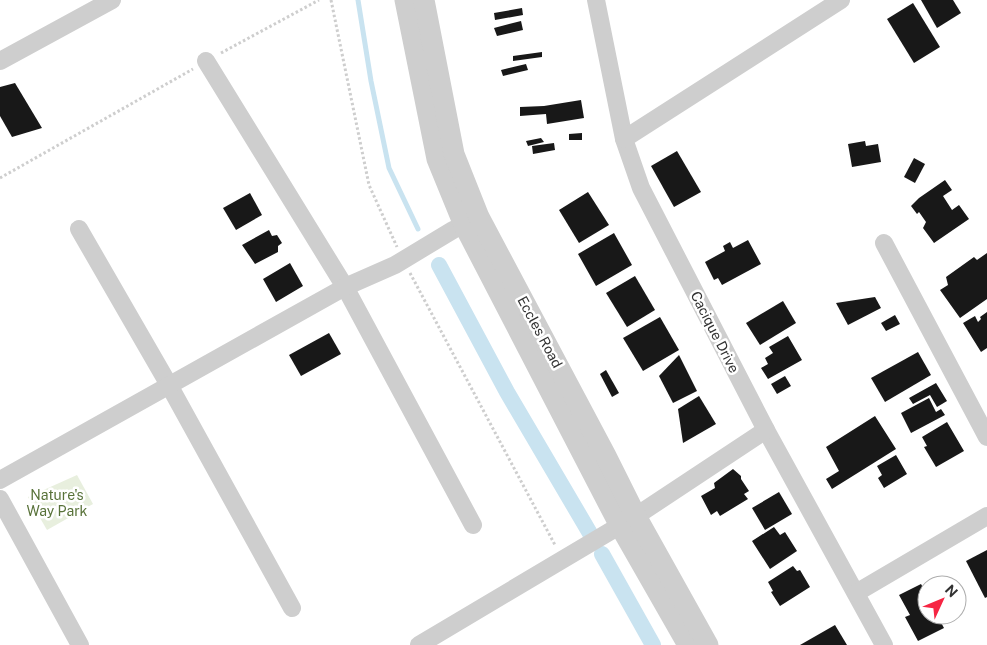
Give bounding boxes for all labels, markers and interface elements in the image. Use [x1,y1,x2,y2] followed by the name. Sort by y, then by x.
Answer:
[688,289,742,376] street label: Cacique Drive
[514,293,566,371] street label: Eccles Road
[27,487,88,519] park label: Nature's Way Park
[917,575,967,625] north arrow
[942,581,961,600] text: N

